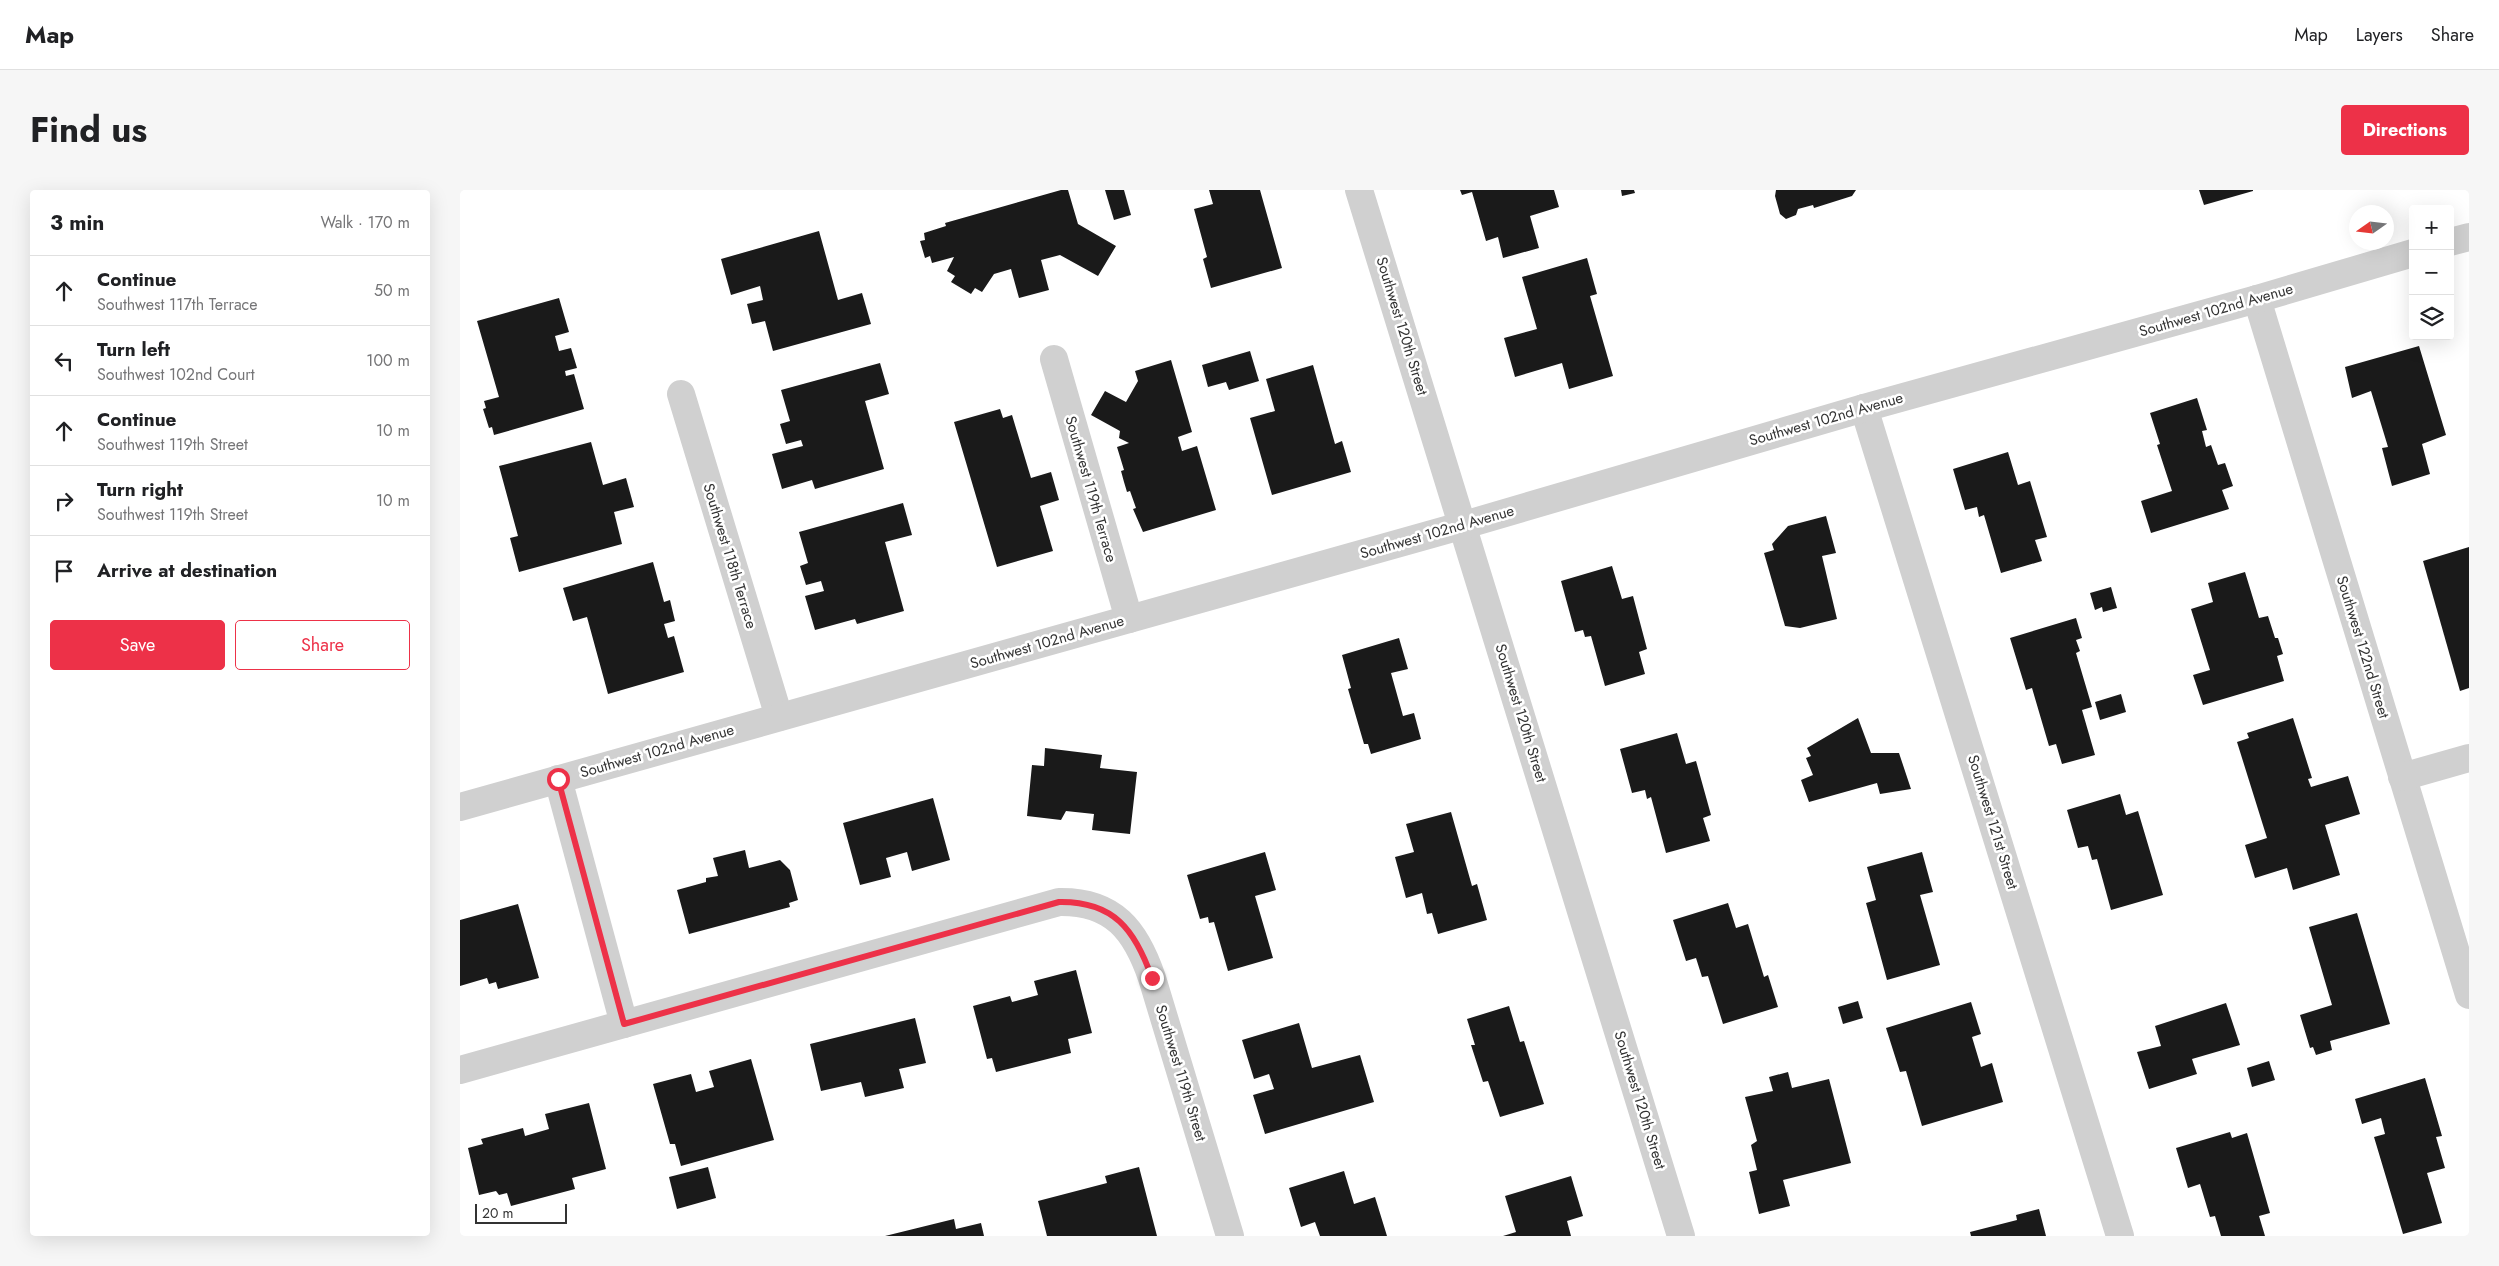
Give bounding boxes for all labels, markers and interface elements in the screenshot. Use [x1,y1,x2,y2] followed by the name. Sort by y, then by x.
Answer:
[25,17,74,52] text: Map
[2294,22,2328,48] text: Map
[2356,22,2403,48] text: Layers
[2431,22,2474,48] text: Share
[30,105,147,155] text: Find us
[2341,105,2469,155] button: Directions
[2349,205,2394,250] north arrow
[2409,205,2454,340] map controls
[2409,205,2454,250] button: +
[50,208,104,238] text: 3 min
[320,211,410,234] text: Walk · 170 m
[2409,250,2454,295] button: −
[1370,254,1434,398] street label: Southwest 120th Street
[97,266,176,293] text: Continue
[50,277,78,305] icon: ahead
[2136,277,2296,343] street label: Southwest 102nd Avenue
[374,279,410,302] text: 50 m
[97,293,258,316] text: Southwest 117th Terrace
[2409,295,2454,340] button: layers
[97,336,170,363] text: Turn left
[50,347,78,375] icon: left
[366,349,410,372] text: 100 m
[97,363,255,386] text: Southwest 102nd Court
[1746,386,1906,452] street label: Southwest 102nd Avenue
[97,406,176,433] text: Continue
[1060,413,1122,565] street label: Southwest 119th Terrace
[50,417,78,445] icon: ahead
[376,419,410,442] text: 10 m
[97,433,248,456] text: Southwest 119th Street
[97,476,183,503] text: Turn right
[697,481,763,632] street label: Southwest 118th Terrace
[50,487,78,515] icon: right
[376,489,410,512] text: 10 m
[1357,499,1517,565] street label: Southwest 102nd Avenue
[97,503,248,526] text: Southwest 119th Street
[50,557,78,585] icon: arrive
[97,557,277,584] text: Arrive at destination
[2331,573,2395,721] street label: Southwest 122nd Street
[967,609,1127,675] street label: Southwest 102nd Avenue
[50,620,225,670] button: Save
[235,620,410,670] button: Share
[1489,641,1553,785] street label: Southwest 120th Street
[577,718,737,784] street label: Southwest 102nd Avenue
[1962,752,2024,892] street label: Southwest 121st Street
[547,768,570,791] route start
[1141,967,1164,990] route end
[1150,1002,1212,1144] street label: Southwest 119th Street
[1608,1028,1672,1172] street label: Southwest 120th Street
[475,1201,568,1224] scale bar
[482,1203,514,1223] text: 20 m

